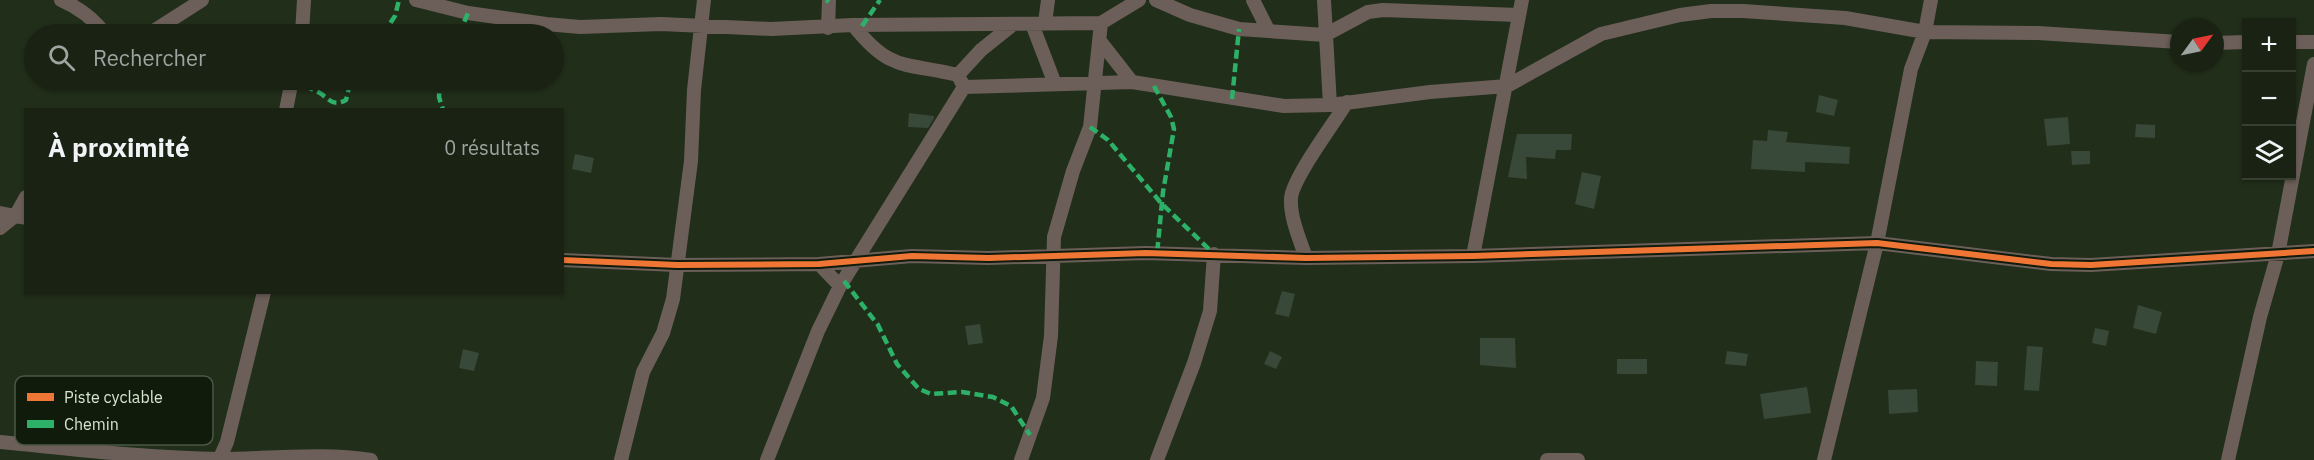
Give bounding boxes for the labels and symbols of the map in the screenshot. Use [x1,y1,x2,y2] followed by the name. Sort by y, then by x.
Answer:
[2170,18,2224,72] north arrow
[15,376,213,445] legend
[64,387,163,407] text: Piste cyclable
[64,414,119,434] text: Chemin

